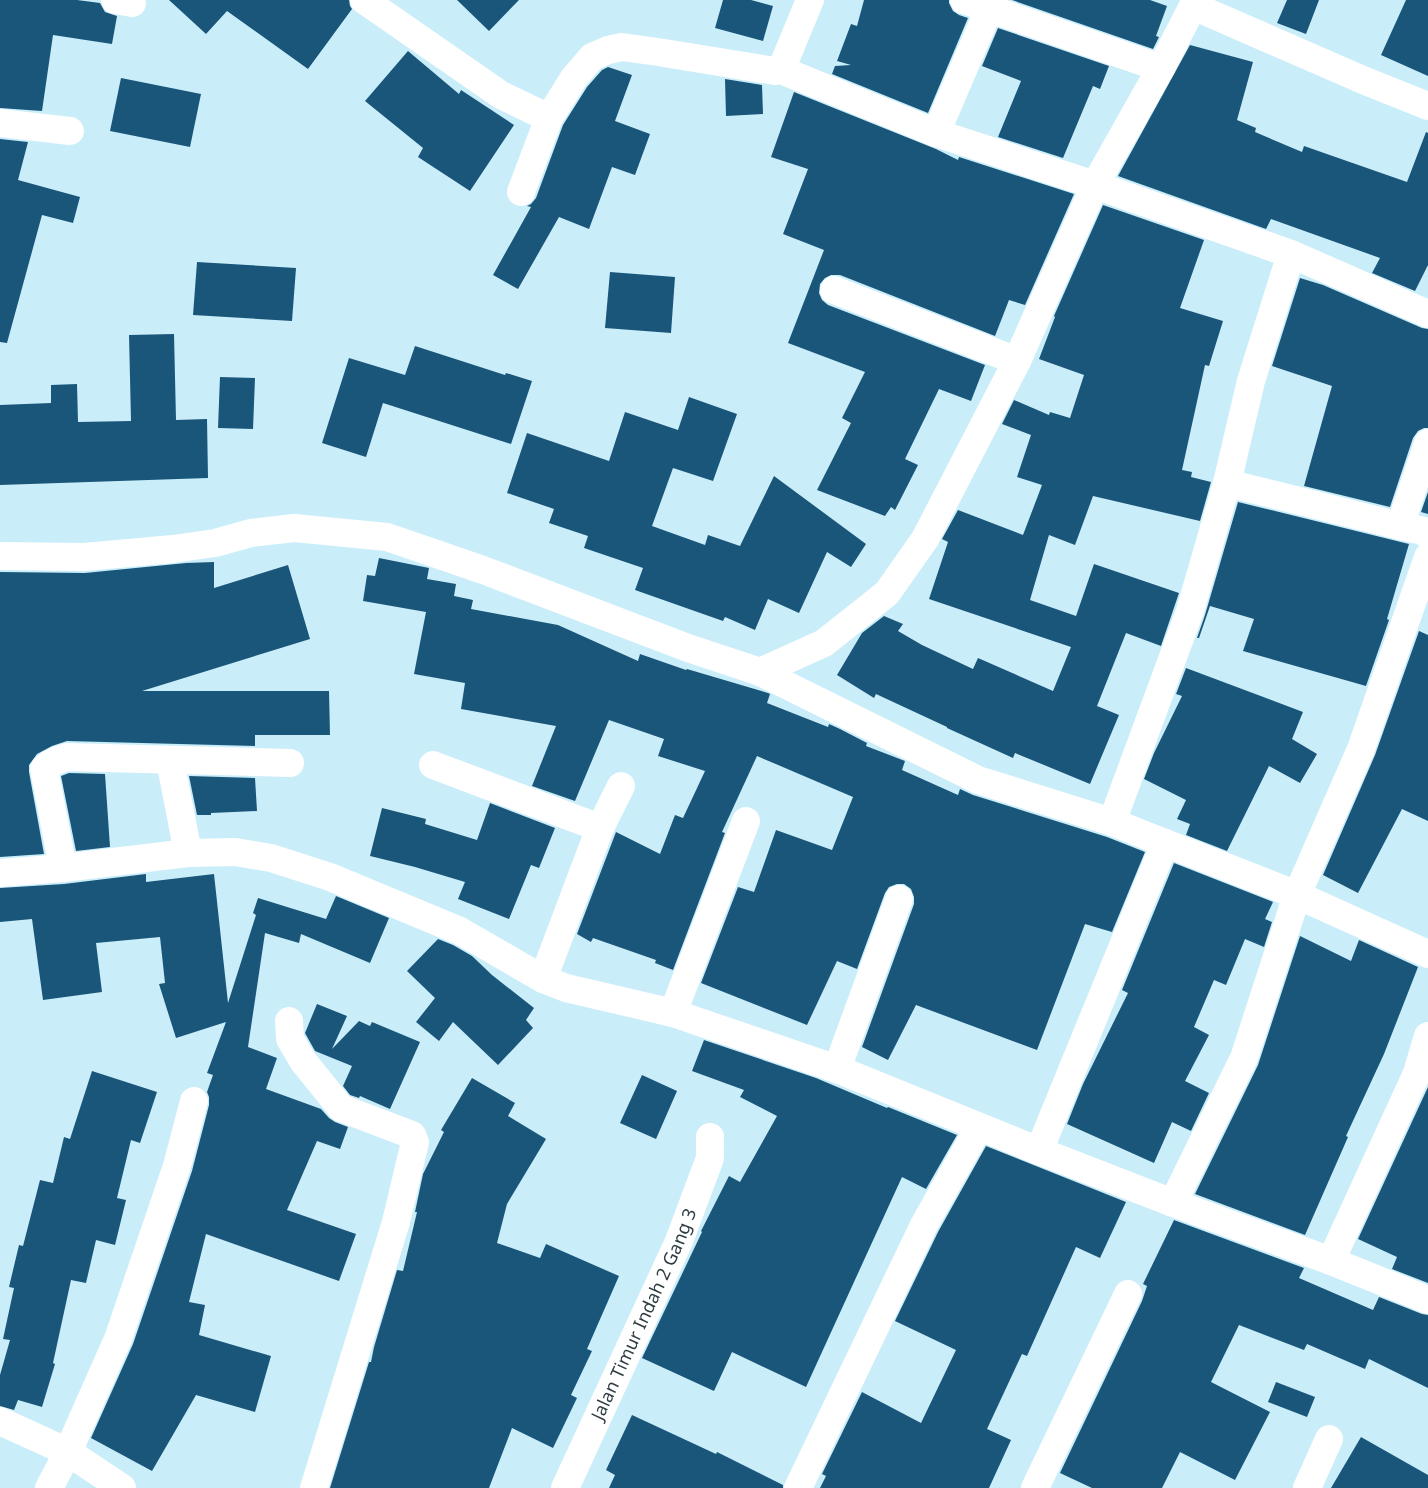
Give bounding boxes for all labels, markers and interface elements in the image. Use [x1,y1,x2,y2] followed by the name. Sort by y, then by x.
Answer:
[584,1205,701,1425] street label: Jalan Timur Indah 2 Gang 3

